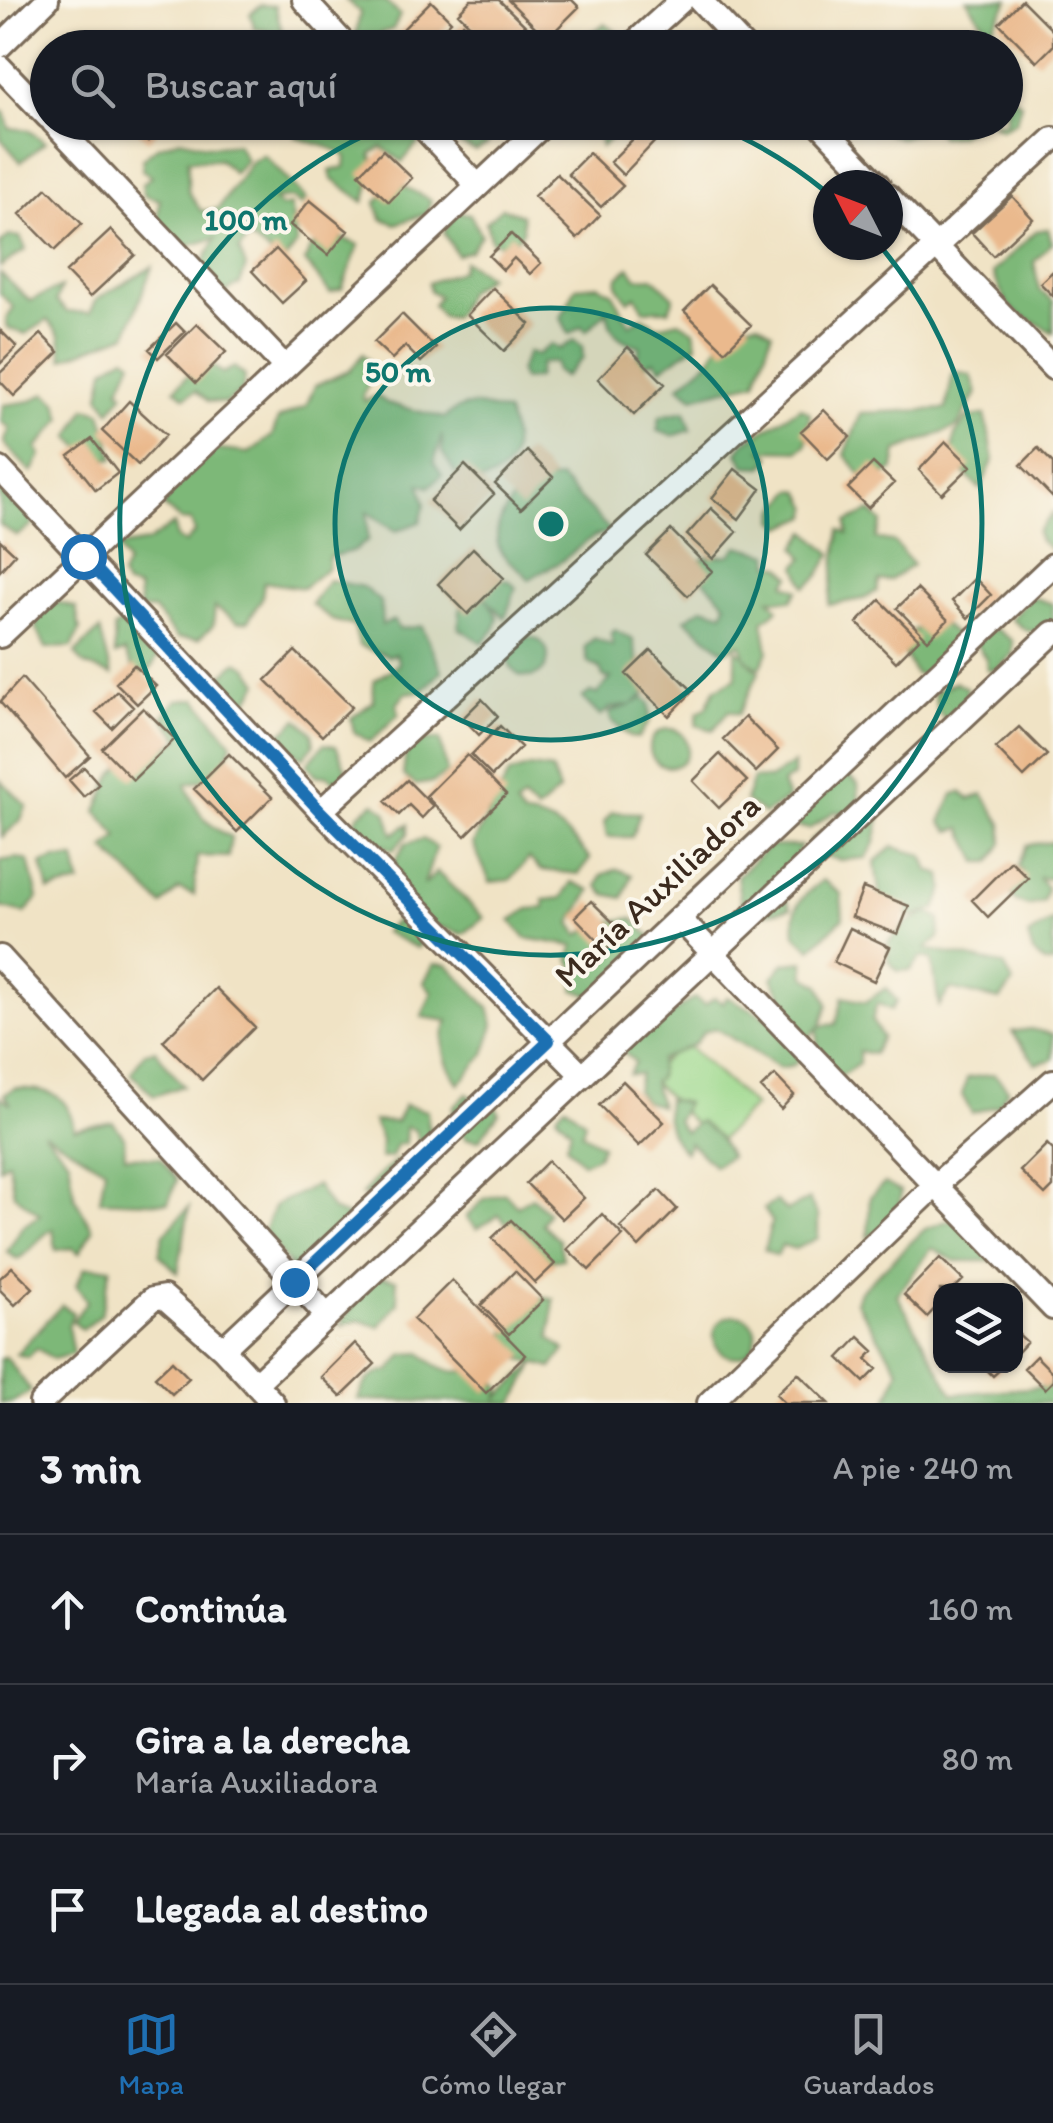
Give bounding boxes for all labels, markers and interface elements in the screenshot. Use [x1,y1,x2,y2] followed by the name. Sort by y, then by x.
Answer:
[30,30,1023,140] search box
[65,58,120,113] icon: search
[145,62,337,108] text: Buscar aquí
[813,170,903,260] north arrow
[205,201,288,238] text: 100 m
[365,353,432,390] text: 50 m
[533,506,569,542] centre of rings
[61,534,107,580] route start
[546,784,768,996] street label: María Auxiliadora
[272,1260,318,1306] route end
[933,1283,1023,1373] map controls
[933,1283,1023,1373] button: layers
[40,1443,141,1494] text: 3 min
[833,1449,1013,1487] text: A pie · 240 m
[40,1582,95,1637] icon: ahead
[135,1586,287,1632] text: Continúa
[927,1590,1013,1628] text: 160 m
[135,1717,410,1763] text: Gira a la derecha
[40,1732,95,1787] icon: right
[942,1740,1013,1778] text: 80 m
[135,1763,378,1801] text: María Auxiliadora
[40,1882,95,1937] icon: arrive
[135,1886,428,1932] text: Llegada al destino
[119,2007,184,2101] tab: Mapa
[421,2007,566,2101] tab: Cómo llegar
[803,2007,934,2101] tab: Guardados

